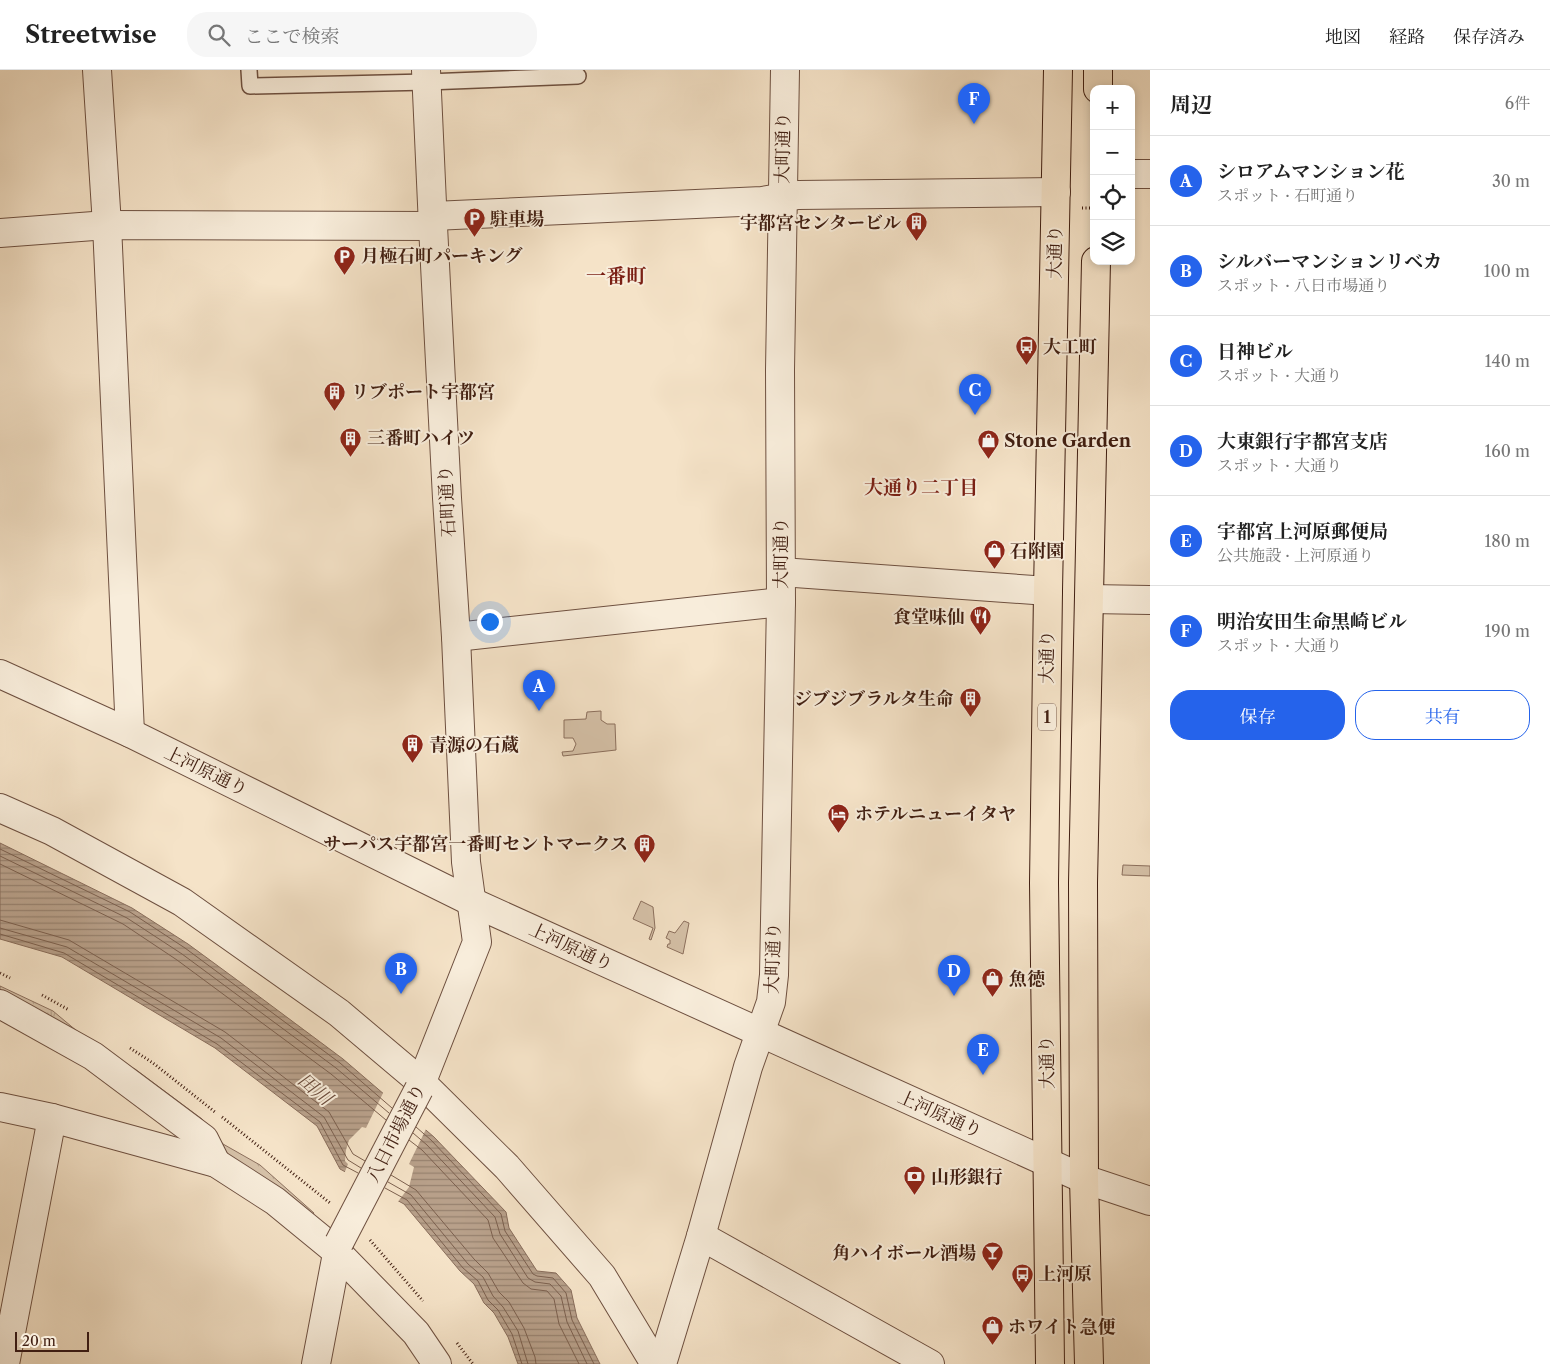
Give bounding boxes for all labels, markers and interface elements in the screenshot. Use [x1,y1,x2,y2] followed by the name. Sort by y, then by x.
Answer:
[187,12,537,57] search box
[25,20,157,49] text: Streetwise
[205,21,233,49] icon: search
[245,25,340,48] text: ここで検索
[1325,26,1361,48] text: 地図
[1389,26,1425,48] text: 経路
[1453,26,1525,48] text: 保存済み
[958,83,990,124] pin: F
[1090,85,1135,265] map controls
[1090,85,1135,130] button: +
[1170,92,1212,117] text: 周辺
[1505,93,1530,113] text: 6件
[771,112,795,184] street label: 大町通り
[1090,130,1135,175] button: −
[1217,160,1404,183] text: シロアムマンション花
[1180,171,1192,191] text: A
[1492,171,1530,191] text: 30 m
[1090,175,1135,220] button: locate
[1217,185,1358,205] text: スポット · 石町通り
[462,207,486,238] parking icon: 駐車場
[490,208,544,230] place label: 駐車場
[905,211,929,242] building icon: 宇都宮センタービル
[740,212,901,234] place label: 宇都宮センタービル
[1090,220,1135,265] button: layers
[1044,225,1066,279] street label: 大通り
[333,244,357,275] parking icon: 月極石町パーキング
[361,245,522,267] place label: 月極石町パーキング
[1217,250,1442,273] text: シルバーマンションリベカ
[1180,261,1192,281] text: B
[1484,261,1530,281] text: 100 m
[586,264,647,288] district label: 一番町
[1217,275,1390,295] text: スポット · 八日市場通り
[1015,335,1039,366] bus stop icon: 大工町
[1043,336,1097,358] place label: 大工町
[1217,340,1293,363] text: 日神ビル
[1180,351,1192,371] text: C
[1485,351,1530,371] text: 140 m
[1217,365,1342,385] text: スポット · 大通り
[959,374,991,415] pin: C
[323,380,347,411] building icon: リブポート宇都宮
[351,381,495,403] place label: リブポート宇都宮
[339,426,363,457] building icon: 三番町ハイツ
[367,427,475,449] place label: 三番町ハイツ
[976,429,1000,460] shop icon: Stone Garden
[1004,430,1132,452] place label: Stone Garden
[1217,430,1388,453] text: 大東銀行宇都宮支店
[1179,441,1193,461] text: D
[1485,441,1530,461] text: 160 m
[1217,455,1342,475] text: スポット · 大通り
[434,464,460,538] street label: 石町通り
[864,476,978,499] district label: 大通り二丁目
[770,517,792,589] street label: 大町通り
[1217,520,1388,543] text: 宇都宮上河原郵便局
[1180,531,1192,551] text: E
[1484,531,1530,551] text: 180 m
[982,539,1006,570] shop icon: 石附園
[1010,540,1064,562] place label: 石附園
[1217,545,1374,565] text: 公共施設 · 上河原通り
[969,605,993,636] restaurant icon: 食堂味仙
[893,606,965,628] place label: 食堂味仙
[477,609,503,635] your location
[1217,610,1407,633] text: 明治安田生命黒崎ビル
[1181,621,1191,641] text: F
[1485,621,1530,641] text: 190 m
[1036,630,1058,684] street label: 大通り
[1217,635,1342,655] text: スポット · 大通り
[523,670,555,711] pin: A
[958,687,982,718] building icon: ジブジブラルタ生命
[794,688,954,710] place label: ジブジブラルタ生命
[1170,690,1345,740] button: 保存
[1355,690,1530,740] button: 共有
[1038,704,1056,730] road number: 1
[401,733,425,764] building icon: 青源の石蔵
[429,734,519,756] place label: 青源の石蔵
[161,741,251,801] street label: 上河原通り
[827,802,851,833] hotel icon: ホテルニューイタヤ
[855,803,1016,825] place label: ホテルニューイタヤ
[632,832,656,863] building icon: サーパス宇都宮一番町セントマークス
[323,833,628,855] place label: サーパス宇都宮一番町セントマークス
[526,918,616,976] street label: 上河原通り
[761,922,785,994] street label: 大町通り
[385,953,417,994] pin: B
[938,955,970,996] pin: D
[981,967,1005,998] shop icon: 魚徳
[1009,968,1045,990] place label: 魚徳
[967,1034,999,1075] pin: E
[1036,1035,1058,1089] street label: 大通り
[293,1068,338,1111] water label: 田川
[362,1080,430,1186] street label: 八日市場通り
[894,1086,986,1142] street label: 上河原通り
[903,1165,927,1196] bank icon: 山形銀行
[931,1166,1003,1188] place label: 山形銀行
[980,1241,1004,1272] bar icon: 角ハイボール酒場
[832,1242,976,1264] place label: 角ハイボール酒場
[1010,1262,1034,1293] bus stop icon: 上河原
[1038,1263,1092,1285] place label: 上河原
[980,1315,1004,1346] shop icon: ホワイト急便
[1008,1316,1115,1338] place label: ホワイト急便
[15,1329,89,1352] scale bar
[22,1332,56,1350] text: 20 m

